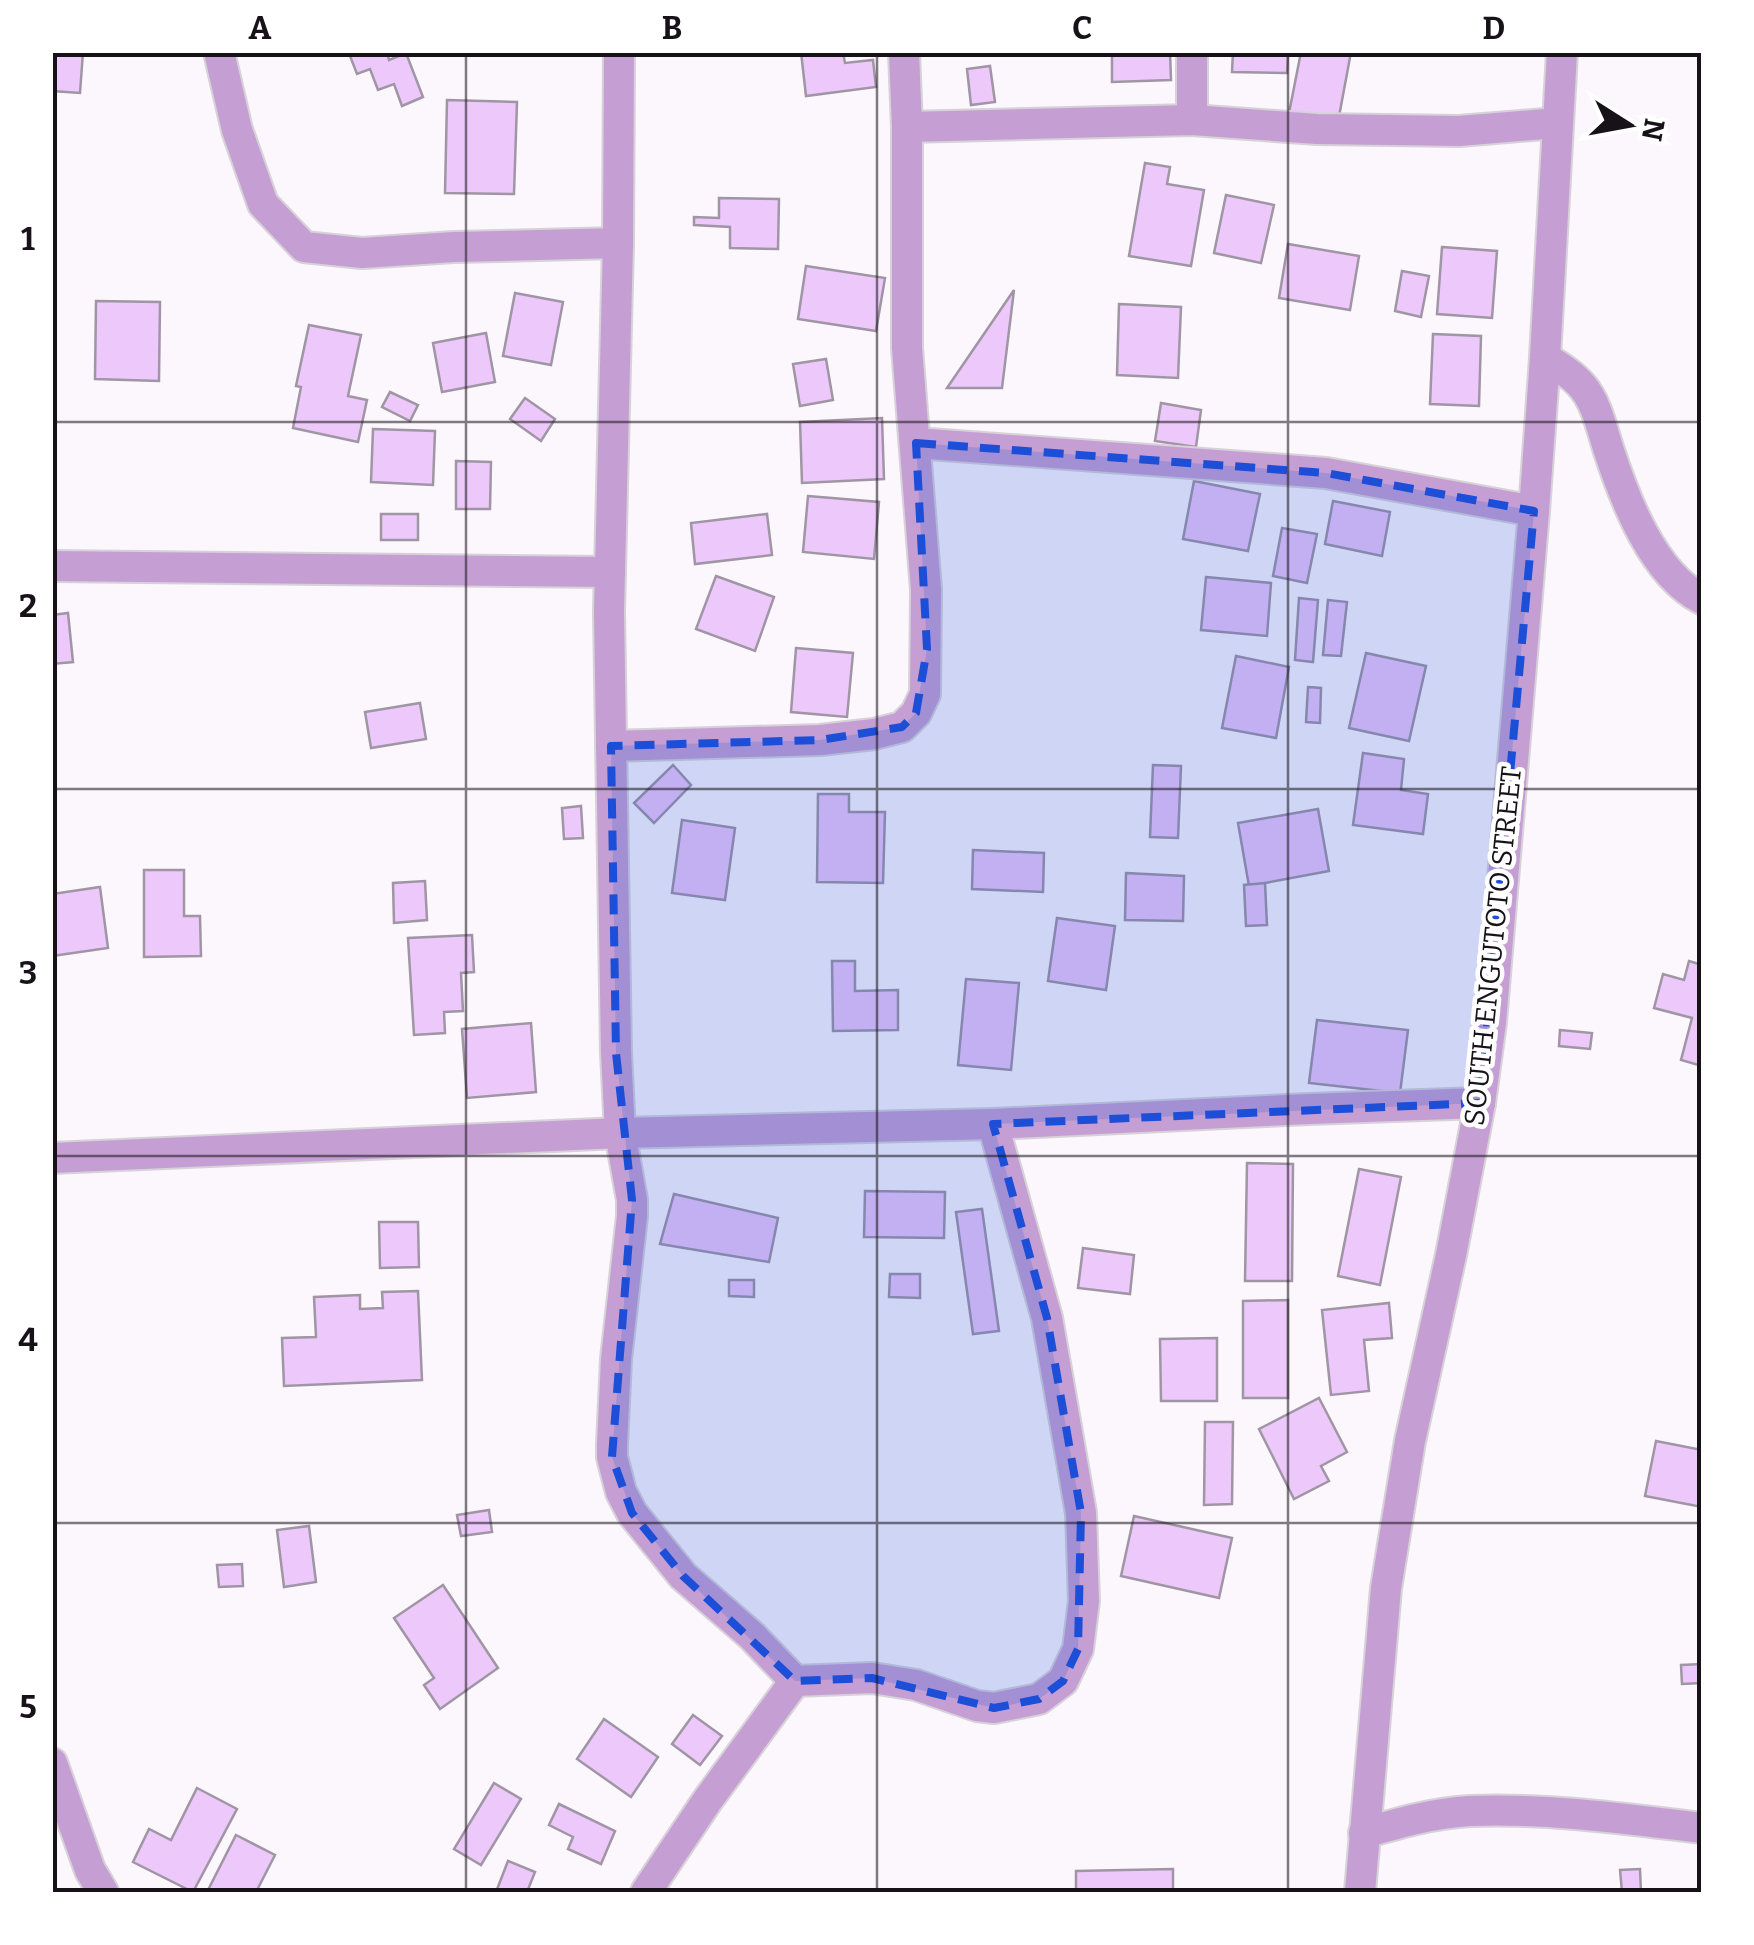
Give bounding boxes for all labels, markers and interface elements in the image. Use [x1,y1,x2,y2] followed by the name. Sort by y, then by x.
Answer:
[249,9,272,47] text: A
[662,9,682,47] text: B
[1072,9,1092,47] text: C
[1483,9,1505,47] text: D
[1579,75,1679,175] north arrow
[1635,116,1671,143] text: N
[21,220,35,258] text: 1
[19,587,37,625] text: 2
[1458,765,1528,1127] street label: SOUTH ENGUTOTO STREET
[19,954,37,992] text: 3
[18,1321,38,1359] text: 4
[19,1688,37,1726] text: 5

